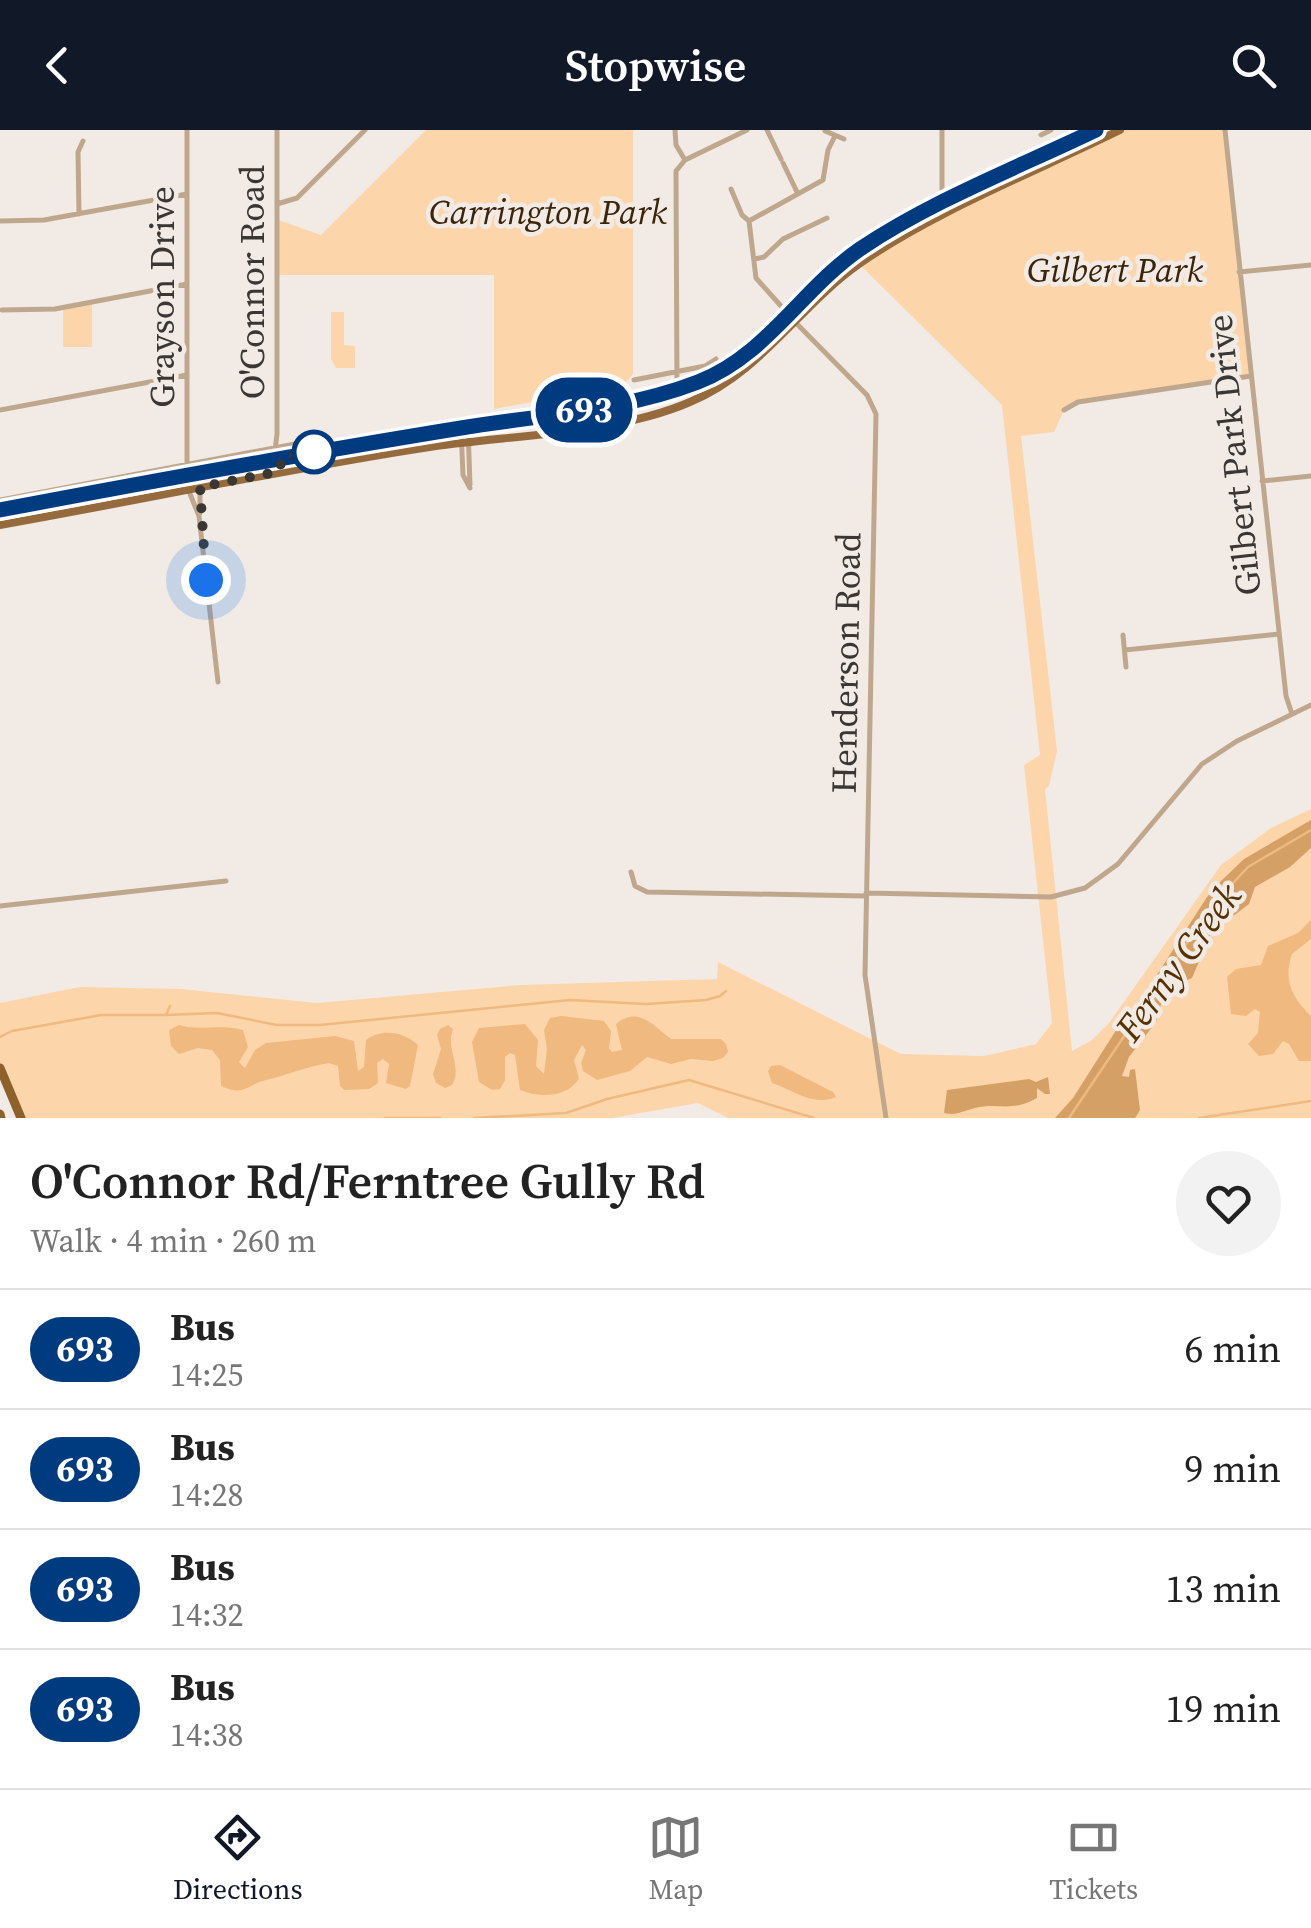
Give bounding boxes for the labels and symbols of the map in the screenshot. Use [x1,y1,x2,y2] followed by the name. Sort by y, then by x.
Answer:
[228,165,276,399] street label: O'Connor Road
[138,186,186,408] street label: Grayson Drive
[429,188,667,236] park label: Carrington Park
[1027,246,1203,294] park label: Gilbert Park
[1195,312,1273,598] street label: Gilbert Park Drive
[526,378,642,442] line badge: 693
[293,431,335,473] unlabelled marker
[820,532,872,794] street label: Henderson Road
[181,555,231,605] your location
[1102,872,1253,1052] water label: Ferny Creek

